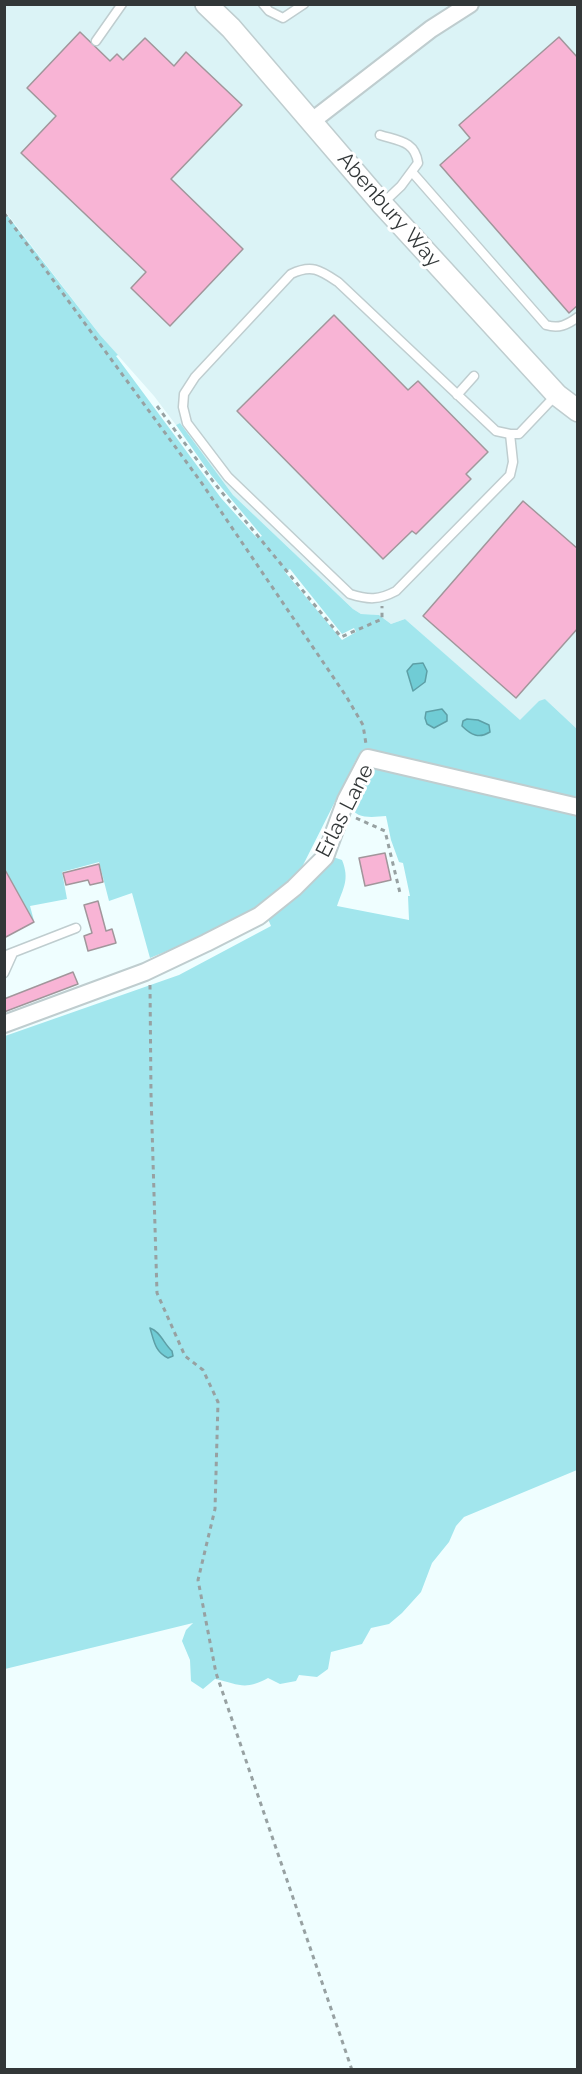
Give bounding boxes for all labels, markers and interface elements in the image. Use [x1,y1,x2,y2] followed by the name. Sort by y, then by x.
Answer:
[332,147,446,273] street label: Abenbury Way
[311,760,379,862] street label: Erlas Lane

